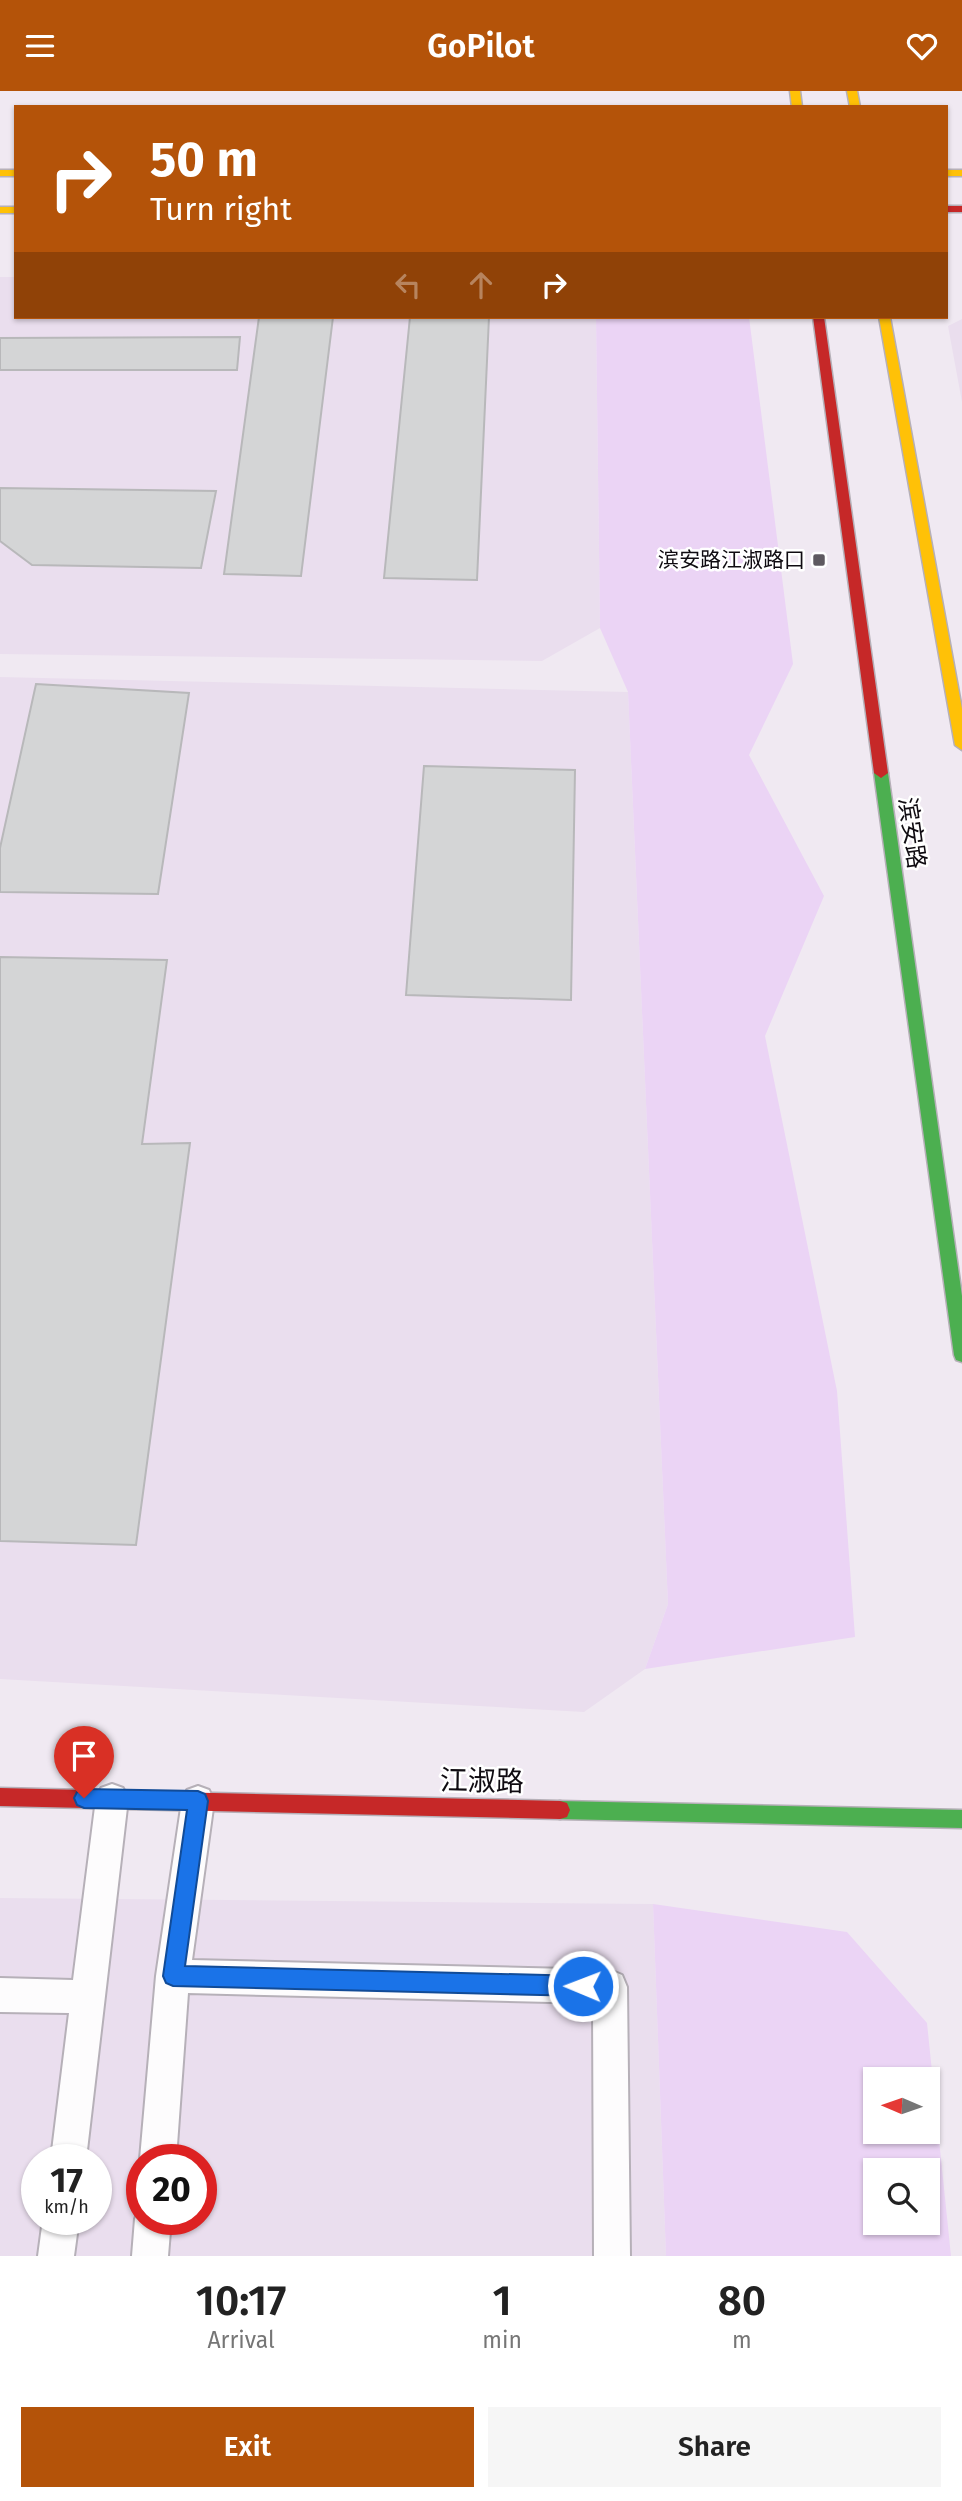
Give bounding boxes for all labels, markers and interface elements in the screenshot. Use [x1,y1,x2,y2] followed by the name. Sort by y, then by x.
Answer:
[21,27,59,65] icon: menu
[427,27,535,65] text: GoPilot
[903,27,941,65] icon: heart
[150,130,258,189] text: 50 m
[35,133,126,224] icon: right
[150,190,292,228] text: Turn right
[389,266,427,304] icon: left
[462,266,500,304] icon: ahead
[535,266,573,304] icon: right
[658,547,805,573] place label: 滨安路江淑路口
[811,552,827,568] marker: 滨安路江淑路口
[893,795,931,871] street label: 滨安路
[54,1726,114,1798] pin
[65,1737,103,1775] icon: arrive
[440,1764,524,1798] street label: 江淑路
[546,1949,620,2023] position arrow
[863,2067,940,2144] north arrow
[863,2067,940,2235] map controls
[126,2144,217,2235] speed limit sign: 20
[863,2158,940,2235] button: search
[50,2159,83,2201] text: 17
[44,2196,89,2218] text: km/h
[196,2276,286,2326] text: 10:17
[493,2276,512,2326] text: 1
[718,2276,766,2326] text: 80
[207,2326,275,2354] text: Arrival
[482,2326,522,2354] text: min
[732,2326,752,2354] text: m
[21,2407,474,2487] button: Exit
[488,2407,941,2487] button: Share

